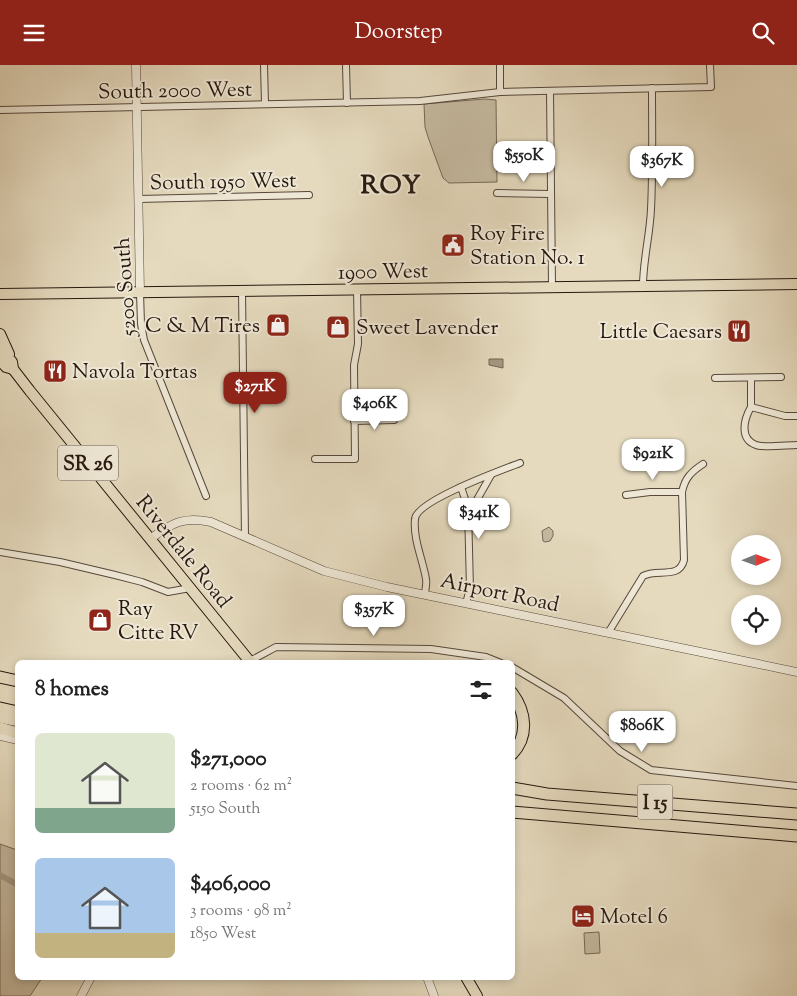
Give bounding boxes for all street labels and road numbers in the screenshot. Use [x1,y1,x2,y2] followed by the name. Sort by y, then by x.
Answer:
[98,76,252,108] street label: South 2000 West
[149,167,297,199] street label: South 1950 West
[109,236,145,338] street label: 5200 South
[338,257,428,289] street label: 1900 West
[58,445,118,481] road number: SR 26
[127,489,237,615] street label: Riverdale Road
[437,567,562,621] street label: Airport Road
[638,785,672,819] road number: I 15

